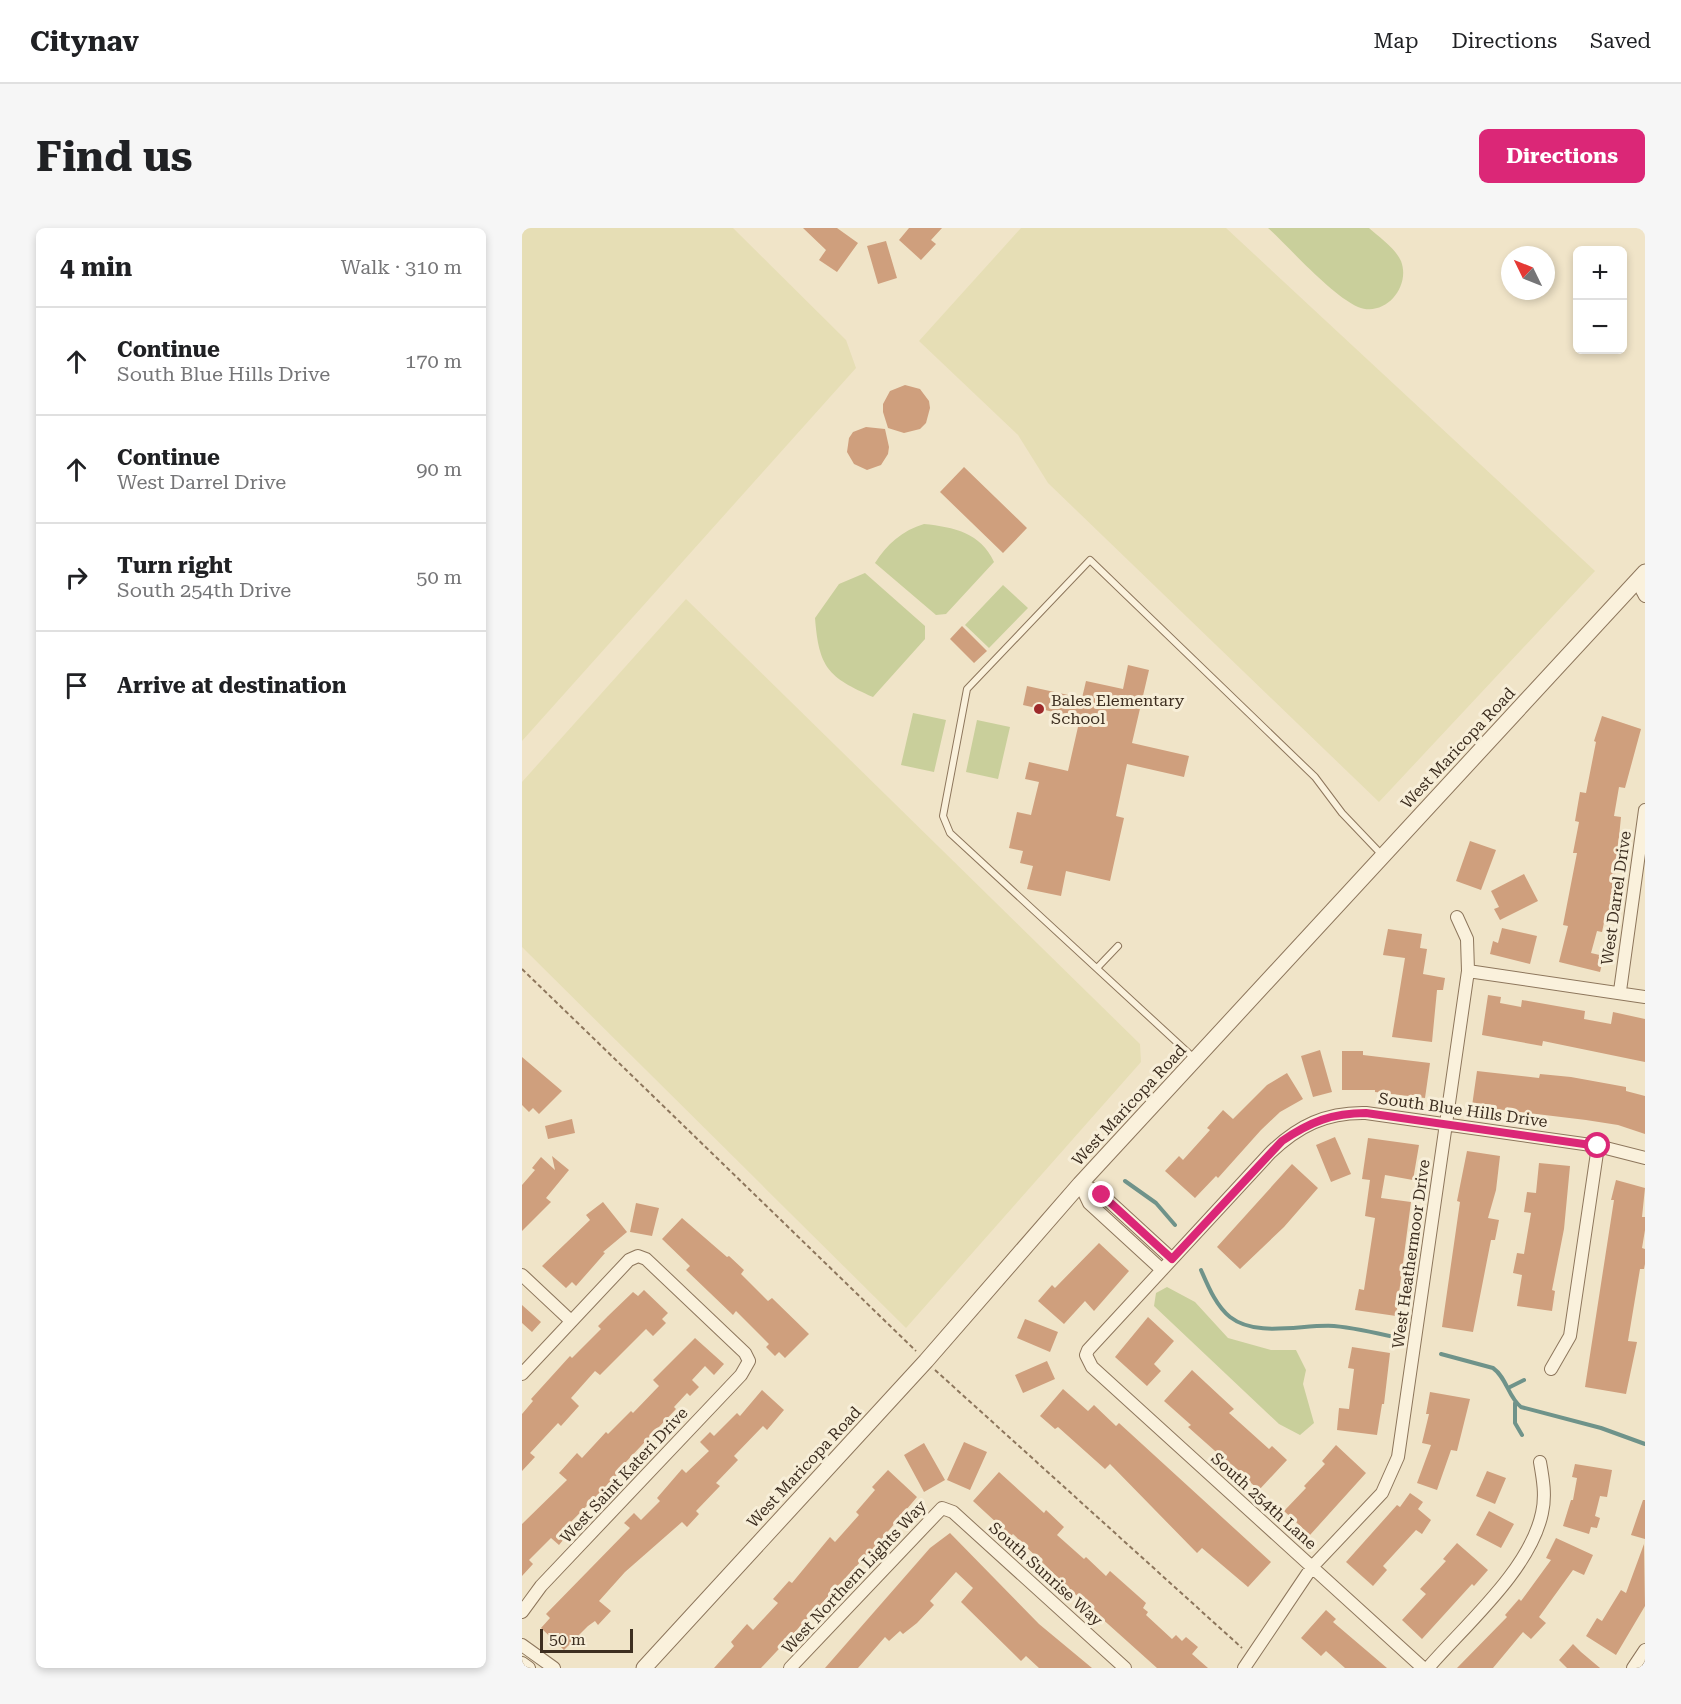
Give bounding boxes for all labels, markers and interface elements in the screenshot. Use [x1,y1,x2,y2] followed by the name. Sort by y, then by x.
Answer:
[30,25,139,58] text: Citynav
[1374,29,1418,53] text: Map
[1451,29,1557,53] text: Directions
[1590,29,1651,53] text: Saved
[1479,129,1645,183] button: Directions
[36,132,193,181] text: Find us
[1501,246,1555,300] north arrow
[1573,246,1627,354] map controls
[1573,246,1627,300] button: +
[60,252,132,282] text: 4 min
[341,255,462,279] text: Walk · 310 m
[1573,300,1627,354] button: −
[117,337,220,362] text: Continue
[60,345,93,378] icon: ahead
[405,349,462,373] text: 170 m
[117,362,330,386] text: South Blue Hills Drive
[117,445,220,470] text: Continue
[60,453,93,486] icon: ahead
[416,457,462,481] text: 90 m
[117,470,286,494] text: West Darrel Drive
[117,553,232,578] text: Turn right
[60,561,93,594] icon: right
[416,565,462,589] text: 50 m
[117,578,291,602] text: South 254th Drive
[60,669,93,702] icon: arrive
[117,673,346,698] text: Arrive at destination
[1397,684,1519,812] street label: West Maricopa Road
[1051,691,1185,728] place label: Bales Elementary School
[1032,702,1046,716] marker: Bales Elementary School
[1597,829,1635,966] street label: West Darrel Drive
[1068,1041,1190,1169] street label: West Maricopa Road
[1377,1089,1549,1131] street label: South Blue Hills Drive
[1584,1132,1610,1158] route start
[1388,1158,1434,1350] street label: West Heathermoor Drive
[1088,1181,1114,1207] route end
[556,1403,692,1547] street label: West Saint Kateri Drive
[743,1403,865,1531] street label: West Maricopa Road
[1207,1449,1321,1554] street label: South 254th Lane
[778,1496,930,1658] street label: West Northern Lights Way
[985,1518,1107,1630] street label: South Sunrise Way
[540,1626,633,1654] scale bar
[549,1630,586,1649] text: 50 m

